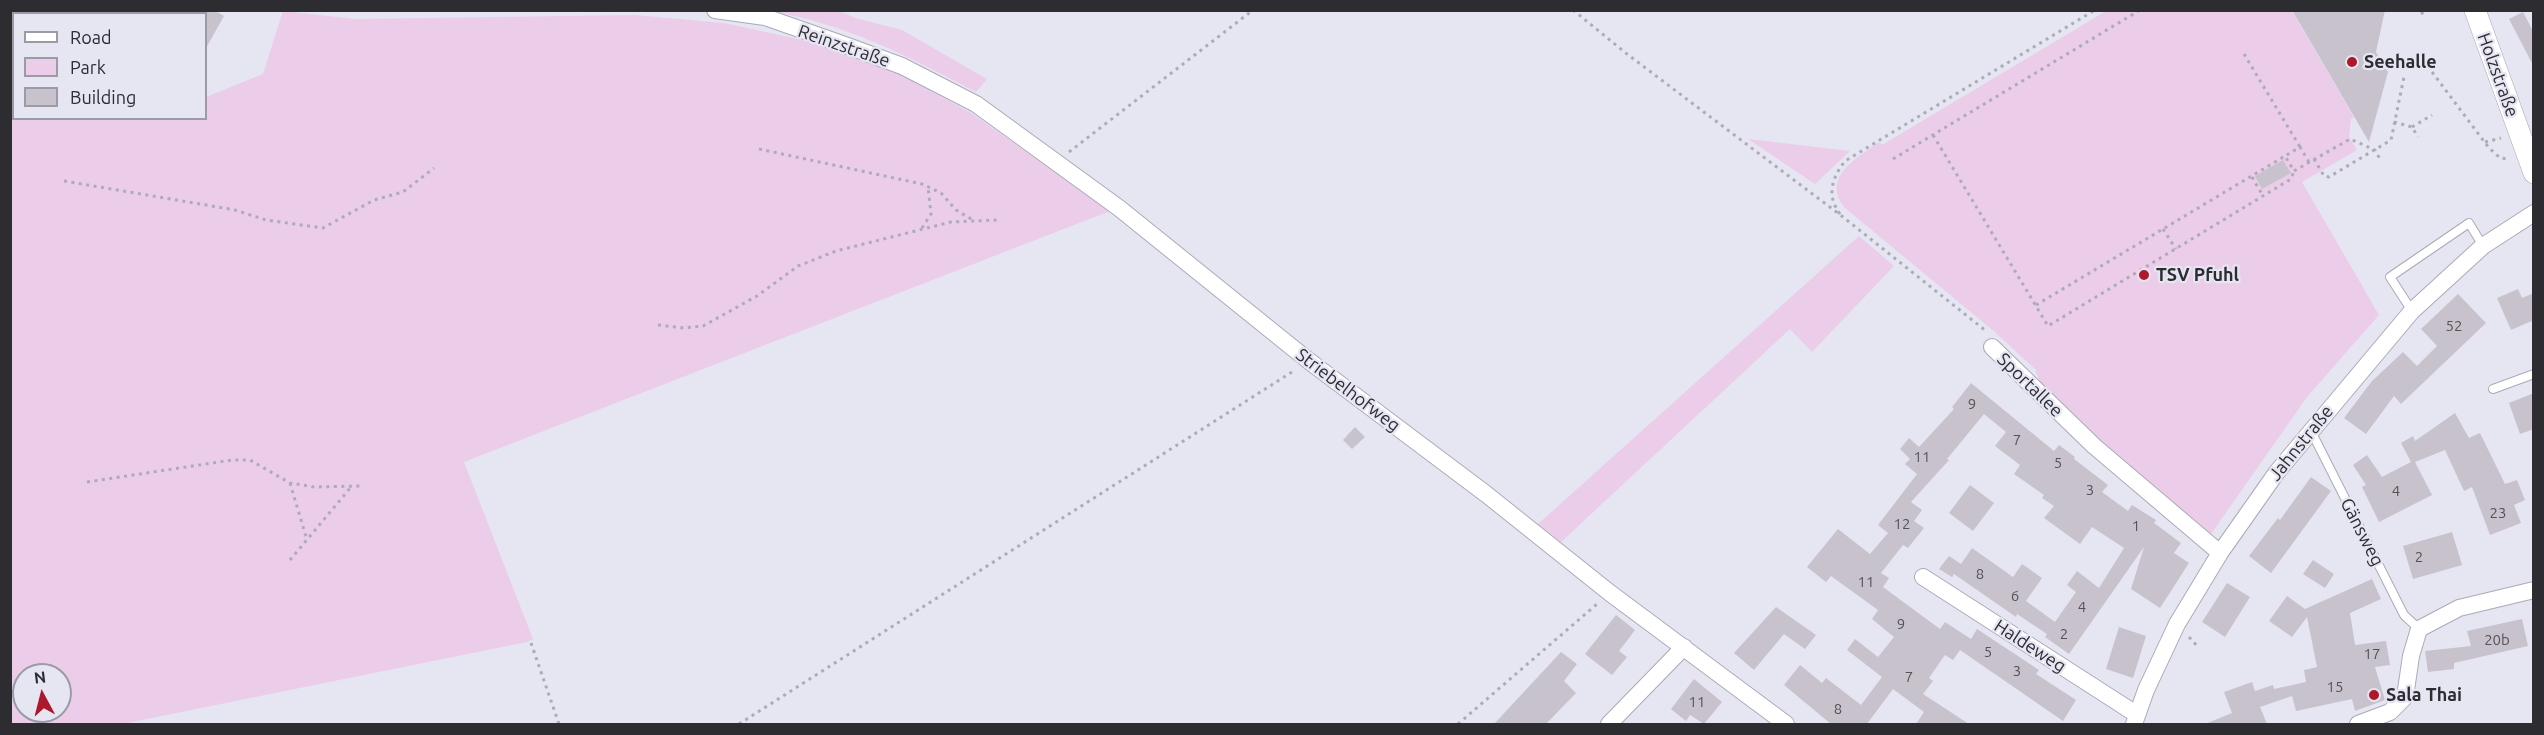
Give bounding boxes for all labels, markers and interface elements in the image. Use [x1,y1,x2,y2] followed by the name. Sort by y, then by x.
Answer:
[12,12,207,120] legend
[795,20,893,72] street label: Reinzstraße
[70,27,112,47] text: Road
[2473,30,2523,120] street label: Holzstraße
[2364,51,2437,73] place label: Seehalle
[2345,55,2359,69] marker: Seehalle
[70,57,106,77] text: Park
[70,87,136,107] text: Building
[2156,264,2239,286] place label: TSV Pfuhl
[2137,268,2151,282] marker: TSV Pfuhl
[2446,317,2462,335] house number: 52
[1292,344,1404,436] street label: Striebelhofweg
[1993,348,2067,422] street label: Sportallee
[1968,395,1976,413] house number: 9
[2264,401,2338,485] street label: Jahnstraße
[2013,431,2021,449] house number: 7
[1914,448,1930,466] house number: 11
[2054,454,2062,472] house number: 5
[2086,481,2094,499] house number: 3
[2392,482,2400,500] house number: 4
[2336,494,2388,570] street label: Gänsweg
[2490,504,2506,522] house number: 23
[1894,515,1910,533] house number: 12
[2132,517,2140,535] house number: 1
[2415,548,2423,566] house number: 2
[1976,565,1984,583] house number: 8
[1858,573,1874,591] house number: 11
[2011,587,2019,605] house number: 6
[2078,598,2086,616] house number: 4
[1897,615,1905,633] house number: 9
[1990,615,2070,677] street label: Haldeweg
[2060,625,2068,643] house number: 2
[2484,631,2510,649] house number: 20b
[1984,643,1992,661] house number: 5
[2364,645,2380,663] house number: 17
[2013,662,2021,680] house number: 3
[12,663,72,723] north arrow
[33,667,47,687] text: N
[1905,668,1913,686] house number: 7
[2327,678,2343,696] house number: 15
[2386,684,2462,706] place label: Sala Thai
[2367,688,2381,702] marker: Sala Thai
[1689,693,1705,711] house number: 11
[1834,700,1842,718] house number: 8

